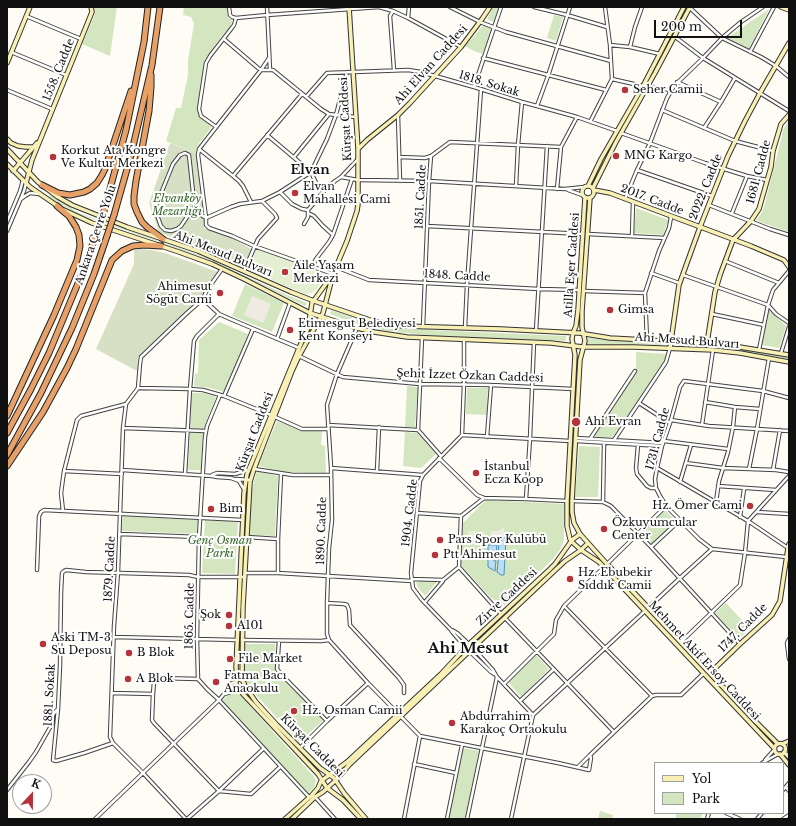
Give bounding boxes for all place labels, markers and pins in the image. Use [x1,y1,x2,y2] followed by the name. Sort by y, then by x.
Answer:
[633,83,703,97] place label: Seher Camii
[620,85,630,95] marker: Seher Camii
[61,144,166,170] place label: Korkut Ata Kongre Ve Kultur Merkezi
[624,149,692,163] place label: MNG Kargo
[611,151,621,161] marker: MNG Kargo
[48,152,58,162] marker: Korkut Ata Kongre Ve Kultur Merkezi
[303,180,391,206] place label: Elvan Mahallesi Cami
[290,188,300,198] marker: Elvan Mahallesi Cami
[293,259,354,285] place label: Aile Yaşam Merkezi
[280,267,290,277] marker: Aile Yaşam Merkezi
[146,280,212,306] place label: Ahimesut Sögüt Cami
[215,288,225,298] marker: Ahimesut Sögüt Cami
[618,303,654,317] place label: Gimsa
[605,305,615,315] marker: Gimsa
[298,317,416,343] place label: Etimesgut Belediyesi Kent Konseyi
[285,325,295,335] marker: Etimesgut Belediyesi Kent Konseyi
[585,415,641,429] place label: Ahi Evran
[570,416,582,428] marker: Ahi Evran
[484,460,543,486] place label: İstanbul Ecza Koop
[471,468,481,478] marker: İstanbul Ecza Koop
[652,499,742,513] place label: Hz. Ömer Cami
[745,501,755,511] marker: Hz. Ömer Cami
[219,502,243,516] place label: Bim
[206,504,216,514] marker: Bim
[612,516,697,542] place label: Özkuyumcular Center
[599,524,609,534] marker: Özkuyumcular Center
[448,533,546,547] place label: Pars Spor Kulübü
[435,535,445,545] marker: Pars Spor Kulübü
[443,548,516,562] place label: Ptt Ahimesut
[430,550,440,560] marker: Ptt Ahimesut
[578,566,652,592] place label: Hz. Ebubekir Sıddık Camii
[565,574,575,584] marker: Hz. Ebubekir Sıddık Camii
[200,608,221,622] place label: Şok
[224,610,234,620] marker: Şok
[237,619,263,633] place label: A101
[224,621,234,631] marker: A101
[51,631,112,657] place label: Aski TM-3 Su Deposu
[38,639,48,649] marker: Aski TM-3 Su Deposu
[137,646,175,660] place label: B Blok
[124,648,134,658] marker: B Blok
[238,652,302,666] place label: File Market
[225,654,235,664] marker: File Market
[224,669,286,695] place label: Fatma Bacı Anaokulu
[136,672,174,686] place label: A Blok
[123,674,133,684] marker: A Blok
[211,677,221,687] marker: Fatma Bacı Anaokulu
[302,704,403,718] place label: Hz. Osman Camii
[289,706,299,716] marker: Hz. Osman Camii
[460,710,567,736] place label: Abdurrahim Karakoç Ortaokulu
[447,718,457,728] marker: Abdurrahim Karakoç Ortaokulu

